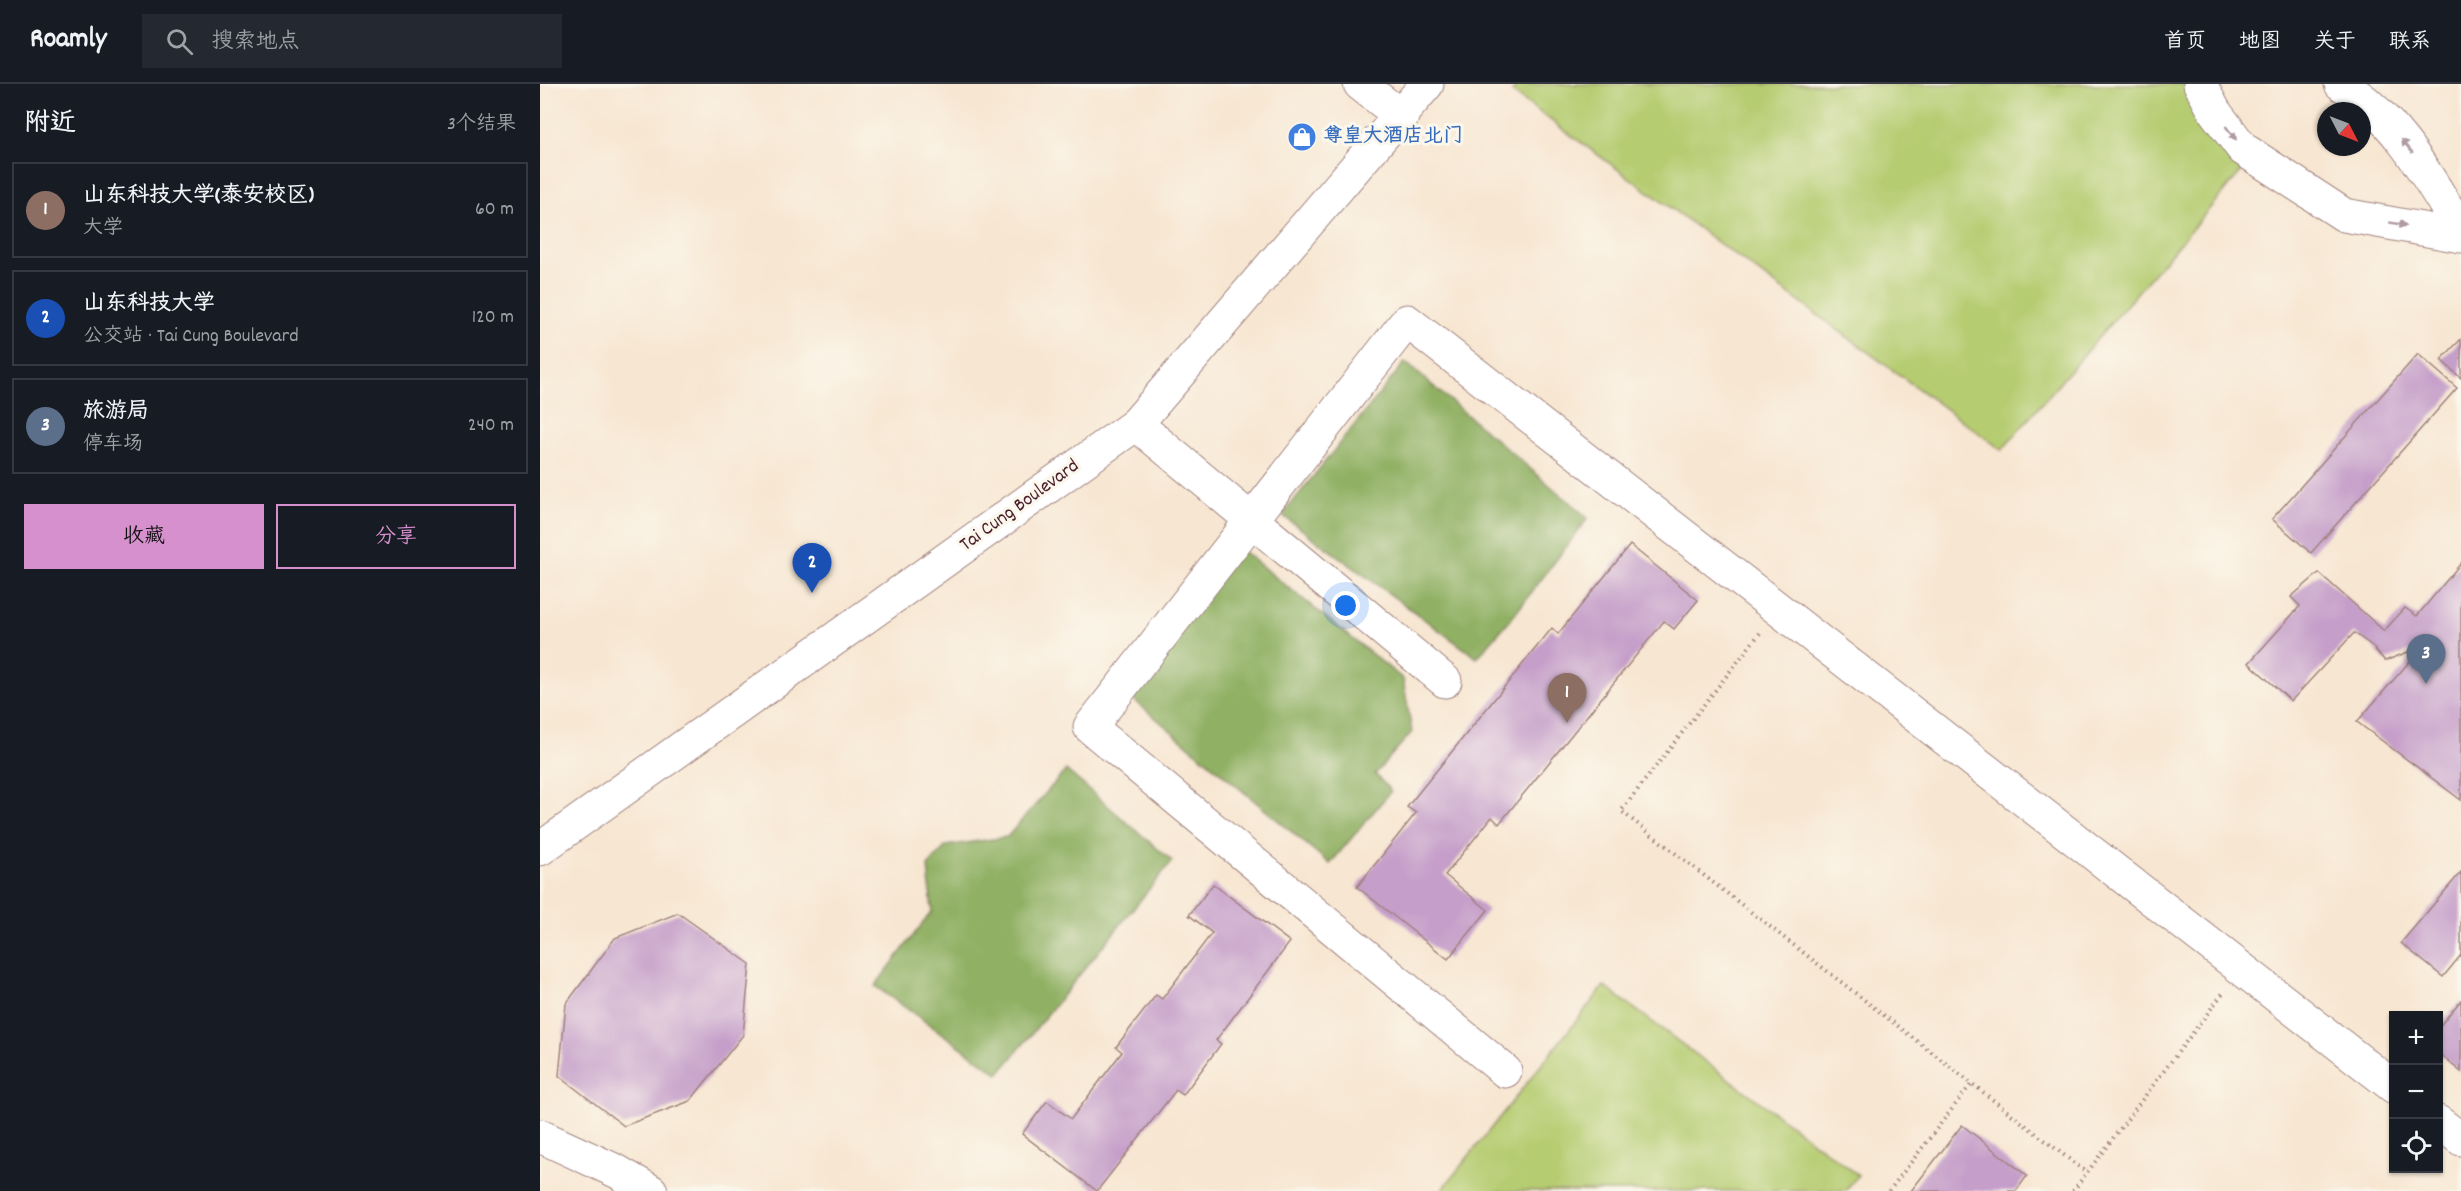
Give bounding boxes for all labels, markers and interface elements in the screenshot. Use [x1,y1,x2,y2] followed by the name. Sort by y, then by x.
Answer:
[142,14,562,68] search box
[30,21,106,61] text: Roamly
[163,25,196,58] icon: search
[211,27,299,58] text: 搜索地点
[2164,28,2206,58] text: 首页
[2239,28,2281,58] text: 地图
[2314,28,2356,58] text: 关于
[2389,28,2431,58] text: 联系
[2317,102,2371,156] north arrow
[24,106,76,143] text: 附近
[447,111,516,139] text: 3个结果
[1286,121,1318,153] shop icon: 尊皇大酒店北门
[1323,123,1463,151] place label: 尊皇大酒店北门
[2225,125,2237,141] one-way arrow
[2401,138,2414,154] one-way arrow
[83,181,314,212] text: 山东科技大学(泰安校区)
[43,196,48,224] text: 1
[475,196,514,224] text: 60 m
[83,215,123,243] text: 大学
[2389,220,2408,229] one-way arrow
[83,289,215,320] text: 山东科技大学
[41,304,50,332] text: 2
[472,304,514,332] text: 120 m
[83,323,299,351] text: 公交站 · Tai Cung Boulevard
[83,397,149,428] text: 旅游局
[41,412,50,440] text: 3
[468,412,514,440] text: 240 m
[83,431,143,459] text: 停车场
[954,453,1086,559] street label: Tai Cung Boulevard
[24,504,264,569] button: 收藏
[276,504,516,569] button: 分享
[792,544,832,593] pin: 2
[1331,591,1360,620] your location
[2406,634,2446,684] pin: 3
[1548,674,1586,723] pin: 1
[2389,1011,2443,1173] map controls
[2389,1011,2443,1065] button: +
[2389,1065,2443,1119] button: −
[2389,1119,2443,1173] button: locate

